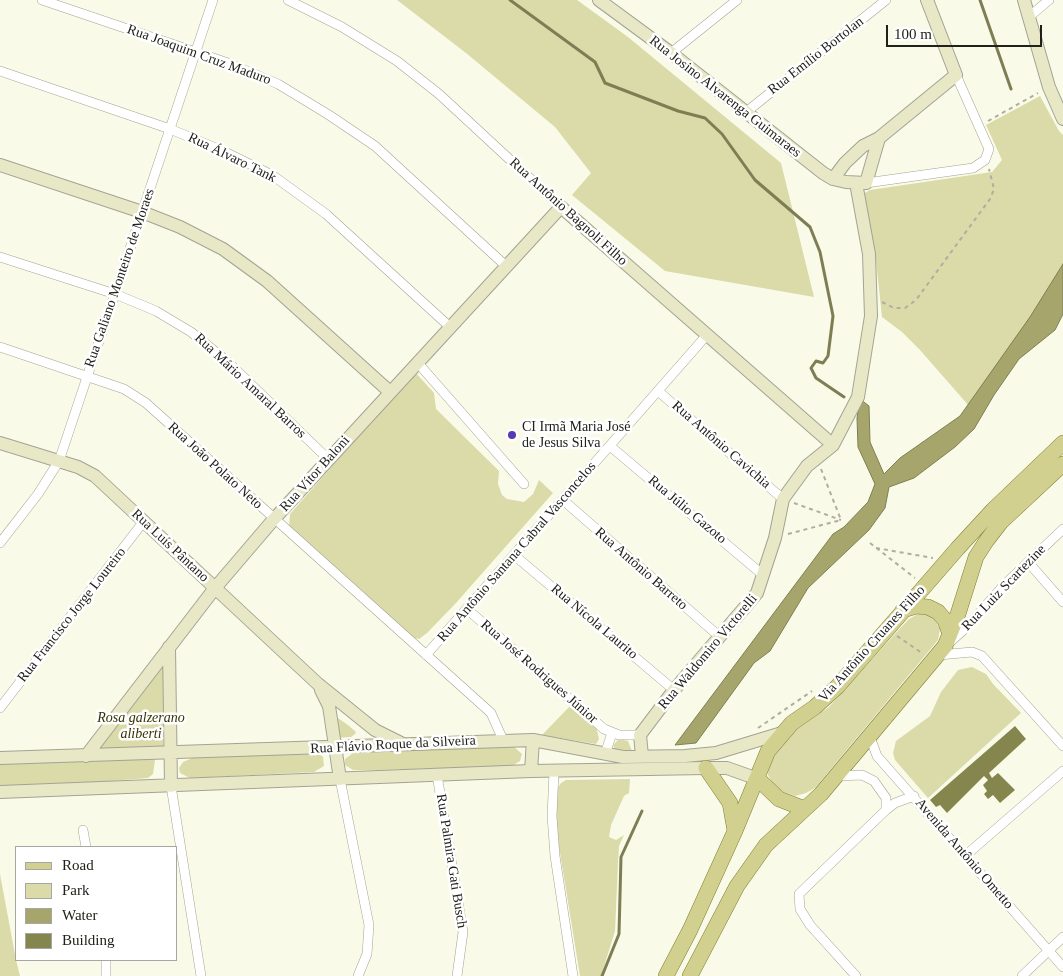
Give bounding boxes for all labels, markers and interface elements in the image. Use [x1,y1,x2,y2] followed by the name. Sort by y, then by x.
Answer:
[765,13,867,99] street label: Rua Emílio Bortolan
[888,15,1044,47] scale bar
[125,21,273,89] street label: Rua Joaquim Cruz Maduro
[894,26,932,42] text: 100 m
[646,33,804,161] street label: Rua Josino Alvarenga Guimaraes
[185,129,279,187] street label: Rua Álvaro Tank
[506,155,630,269] street label: Rua Antônio Bagnoli Filho
[81,186,159,370] street label: Rua Galiano Monteiro de Moraes
[191,330,309,442] street label: Rua Mário Amaral Barros
[668,398,774,492] street label: Rua Antônio Cavichia
[164,419,266,513] street label: Rua João Polato Neto
[522,419,630,452] place label: CI Irmã Maria José de Jesus Silva
[506,429,518,441] marker: CI Irmã Maria José de Jesus Silva
[276,433,354,515] street label: Rua Vítor Baloni
[434,458,600,646] street label: Rua Antônio Santana Cabral Vasconcelos
[644,472,730,548] street label: Rua Júlio Gazoto
[128,506,212,586] street label: Rua Luís Pântano
[591,524,691,614] street label: Rua Antônio Barreto
[959,541,1049,635] street label: Rua Luiz Scartezine
[14,544,130,686] street label: Rua Francisco Jorge Loureiro
[547,581,641,663] street label: Rua Nícola Laurito
[815,582,929,706] street label: Via Antônio Cruanes Filho
[655,591,761,713] street label: Rua Waldomiro Victorelli
[477,617,601,727] street label: Rua José Rodrigues Júnior
[97,710,185,742] park label: Rosa galzerano aliberti
[310,732,476,758] street label: Rua Flávio Roque da Silveira
[432,793,470,929] street label: Rua Palmira Gati Busch
[911,795,1017,913] street label: Avenida Antônio Ometto
[15,846,178,961] legend
[62,857,94,873] text: Road
[62,882,90,898] text: Park
[62,907,97,923] text: Water
[62,932,115,948] text: Building

